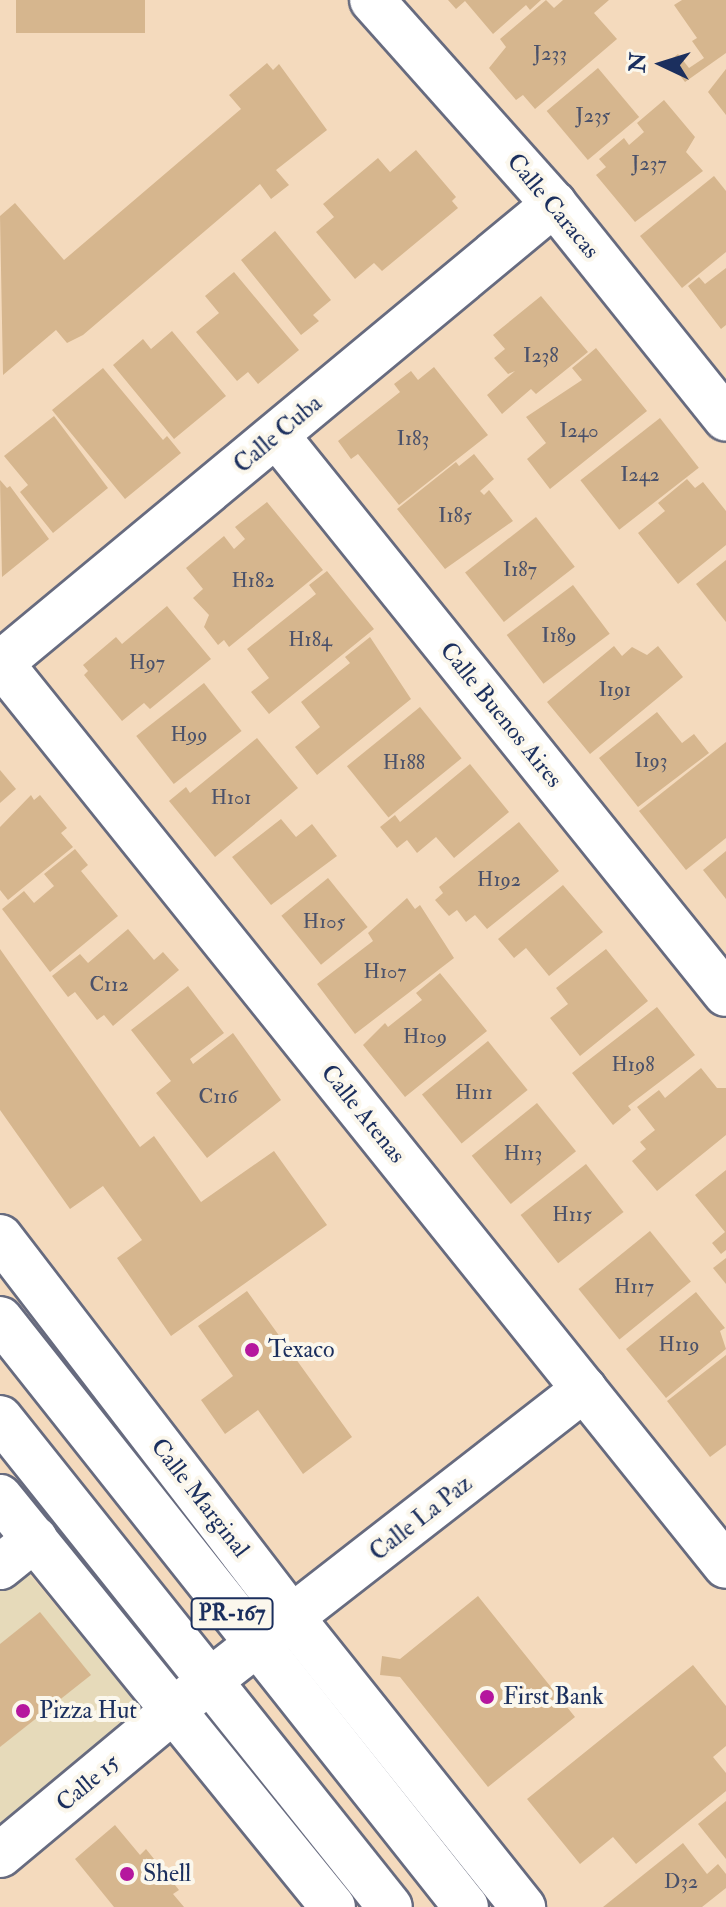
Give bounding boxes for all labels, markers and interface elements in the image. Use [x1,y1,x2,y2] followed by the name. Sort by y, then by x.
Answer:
[622,24,702,104] north arrow
[533,41,567,65] house number: J233
[623,52,653,73] text: N
[576,103,610,127] house number: J235
[501,148,605,264] street label: Calle Caracas
[631,151,667,175] house number: J237
[523,343,559,367] house number: I238
[228,389,328,479] street label: Calle Cuba
[559,418,599,442] house number: I240
[397,426,429,450] house number: I183
[620,462,660,486] house number: I242
[438,503,472,527] house number: I185
[503,557,537,581] house number: I187
[231,568,275,592] house number: H182
[542,623,576,647] house number: I189
[288,627,332,651] house number: H184
[434,636,568,794] street label: Calle Buenos Aires
[129,650,165,674] house number: H97
[599,677,631,701] house number: I191
[171,722,207,746] house number: H99
[634,748,668,772] house number: I193
[383,750,425,774] house number: H188
[211,785,251,809] house number: H101
[477,867,521,891] house number: H192
[303,909,345,933] house number: H105
[364,959,406,983] house number: H107
[89,972,129,996] house number: C112
[403,1024,447,1048] house number: H109
[611,1052,655,1076] house number: H198
[315,1059,411,1169] street label: Calle Atenas
[455,1080,493,1104] house number: H111
[199,1084,237,1108] house number: C116
[504,1141,542,1165] house number: H113
[552,1202,592,1226] house number: H115
[614,1274,654,1298] house number: H117
[659,1332,699,1356] house number: H119
[268,1336,334,1364] place label: Texaco
[243,1341,261,1359] marker: Texaco
[145,1433,255,1563] street label: Calle Marginal
[364,1469,478,1567] street label: Calle La Paz
[190,1596,274,1632] road number: PR-167
[503,1683,604,1711] place label: First Bank
[478,1688,496,1706] marker: First Bank
[39,1697,137,1725] place label: Pizza Hut
[14,1702,32,1720] marker: Pizza Hut
[51,1748,125,1818] street label: Calle 15
[143,1860,191,1888] place label: Shell
[118,1865,136,1883] marker: Shell
[664,1869,698,1893] house number: D32

